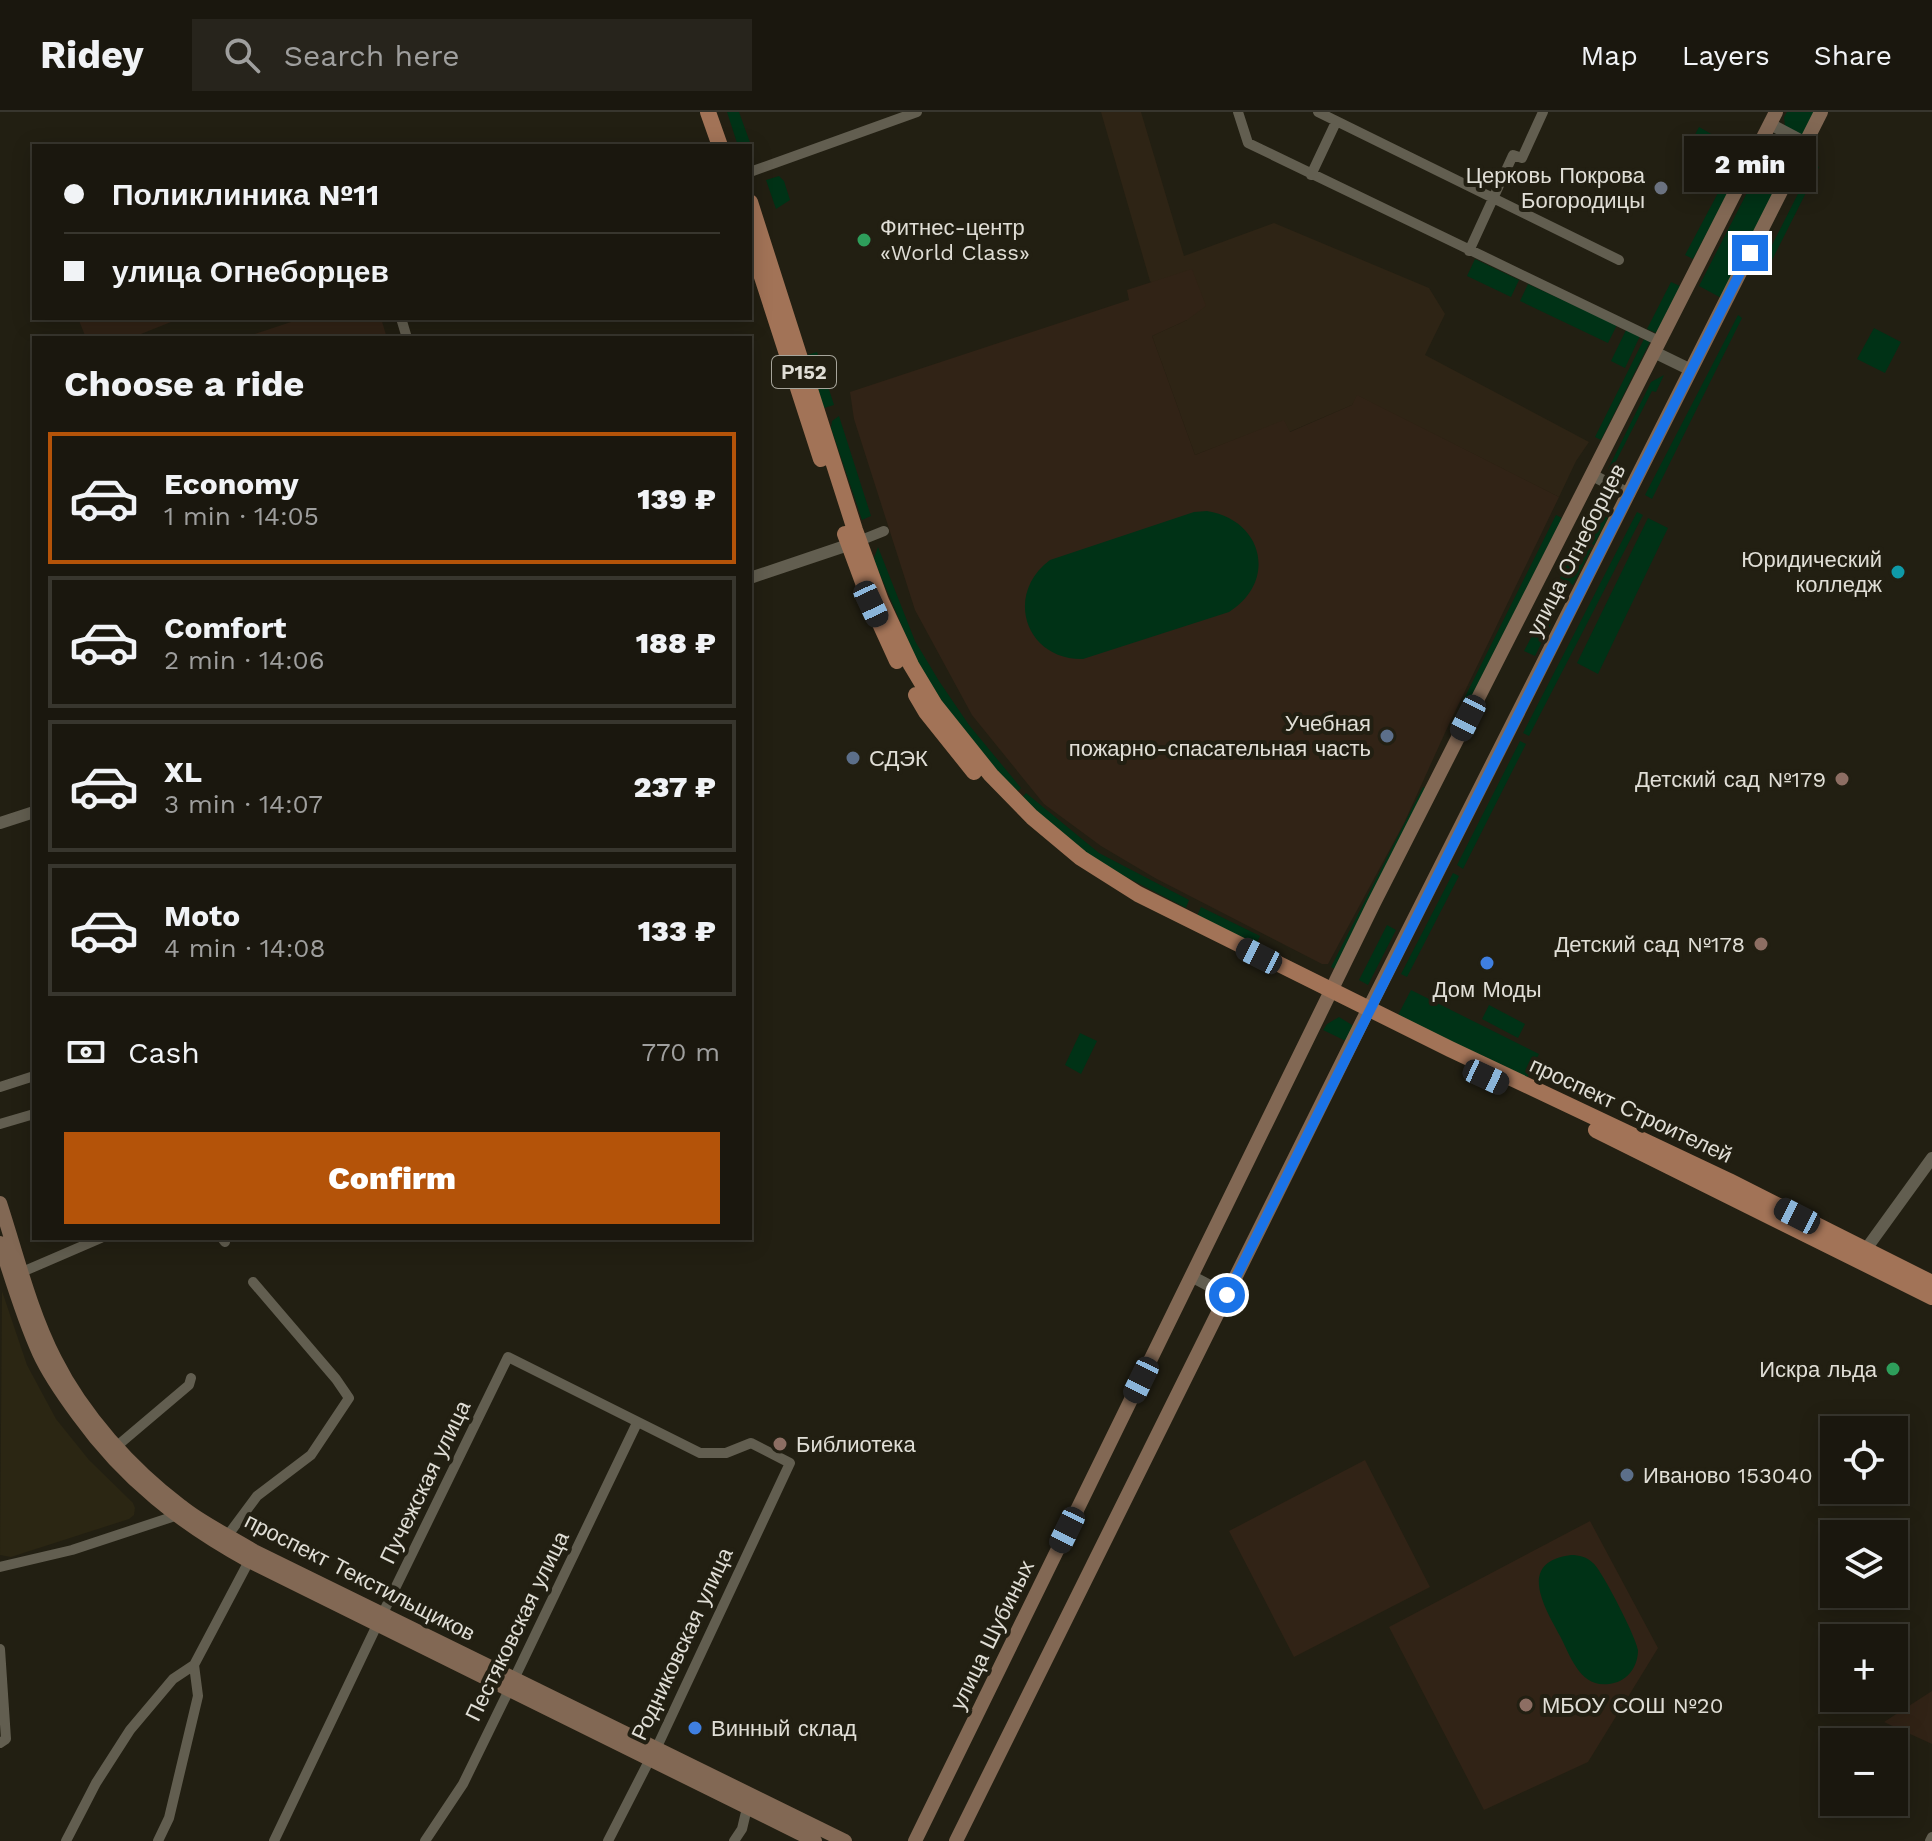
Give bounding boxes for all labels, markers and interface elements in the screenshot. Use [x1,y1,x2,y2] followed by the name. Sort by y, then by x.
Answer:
[192,19,752,91] search box
[40,33,144,77] text: Ridey
[220,33,264,77] icon: search
[284,38,460,73] text: Search here
[1581,39,1638,72] text: Map
[1682,39,1770,72] text: Layers
[1814,39,1892,72] text: Share
[1684,137,1816,193] callout: 2 min
[1715,149,1785,179] text: 2 min
[1466,163,1646,213] place label: Церковь Покрова Богородицы
[112,177,379,212] text: Поликлиника №11
[1652,179,1670,197] marker: Церковь Покрова Богородицы
[880,215,1030,265] place label: Фитнес-центр «World Class»
[855,231,873,249] marker: Фитнес-центр «World Class»
[1732,235,1768,271] route end
[112,254,389,289] text: улица Огнеборцев
[772,356,836,388] road number: Р152
[64,363,304,405] text: Choose a ride
[1522,459,1630,641] street label: улица Огнеборцев
[68,462,140,534] icon: car
[164,466,299,501] text: Economy
[637,481,716,516] text: 139 ₽
[164,501,319,531] text: 1 min · 14:05
[1741,547,1882,597] place label: Юридический колледж
[1889,563,1907,581] marker: Юридический колледж
[850,577,892,631] car
[68,606,140,678] icon: car
[164,610,286,645] text: Comfort
[636,625,716,660] text: 188 ₽
[164,645,325,675] text: 2 min · 14:06
[1446,691,1490,745] car
[1069,711,1371,761] place label: Учебная пожарно-спасательная часть
[1378,727,1396,745] marker: Учебная пожарно-спасательная часть
[869,746,928,771] place label: СДЭК
[844,749,862,767] marker: СДЭК
[68,750,140,822] icon: car
[164,754,202,789] text: XL
[1635,767,1826,792] place label: Детский сад №179
[634,769,716,804] text: 237 ₽
[1833,770,1851,788] marker: Детский сад №179
[164,789,323,819] text: 3 min · 14:07
[68,894,140,966] icon: car
[164,898,240,933] text: Moto
[638,913,716,948] text: 133 ₽
[1554,932,1745,957] place label: Детский сад №178
[164,933,326,963] text: 4 min · 14:08
[1232,934,1286,978] car
[1752,935,1770,953] marker: Детский сад №178
[1478,954,1496,972] marker: Дом Моды
[1433,977,1541,1002] place label: Дом Моды
[64,1030,108,1074] icon: cash
[128,1035,200,1070] text: Cash
[642,1037,720,1067] text: 770 m
[1526,1052,1736,1168] street label: проспект Строителей
[1459,1056,1513,1098] car
[64,1132,720,1224] button: Confirm
[1770,1194,1824,1238] car
[1209,1277,1245,1313] route start
[1120,1353,1162,1407] car
[1759,1357,1878,1382] place label: Искра льда
[1884,1360,1902,1378] marker: Искра льда
[375,1396,476,1568] street label: Пучежская улица
[1820,1416,1908,1816] map controls
[1820,1416,1908,1504] button: locate
[796,1432,916,1457] place label: Библиотека
[771,1435,789,1453] marker: Библиотека
[1643,1463,1813,1488] place label: Иваново 153040
[1618,1466,1636,1484] marker: Иваново 153040
[1046,1503,1088,1557] car
[241,1508,479,1646] street label: проспект Текстильщиков
[1820,1520,1908,1608] button: layers
[460,1526,574,1725] street label: Пестяковская улица
[626,1543,738,1744] street label: Родниковская улица
[945,1556,1039,1714] street label: улица Шубиных
[1820,1624,1908,1712] button: +
[1542,1693,1723,1718] place label: МБОУ СОШ №20
[1517,1696,1535,1714] marker: МБОУ СОШ №20
[711,1716,857,1741] place label: Винный склад
[686,1719,704,1737] marker: Винный склад
[1820,1728,1908,1816] button: −

